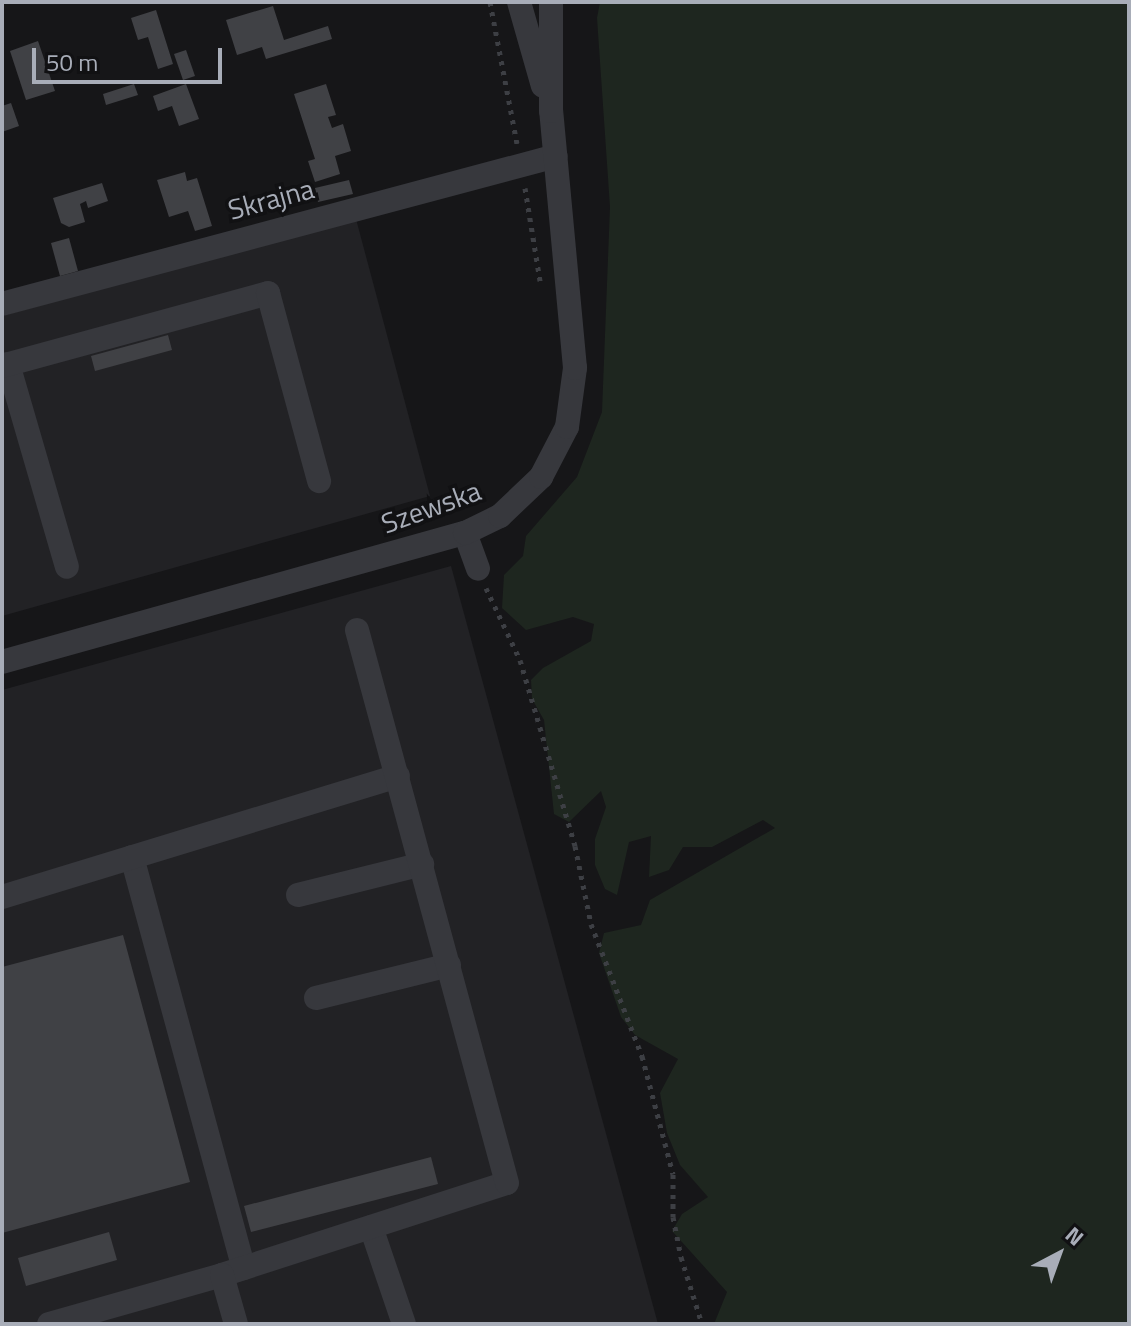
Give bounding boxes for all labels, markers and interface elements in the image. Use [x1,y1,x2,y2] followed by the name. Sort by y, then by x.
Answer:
[36,32,226,82] scale bar
[46,44,98,80] text: 50 m
[224,171,318,227] street label: Skrajna
[377,474,485,540] street label: Szewska
[1019,1214,1099,1294] north arrow
[1058,1218,1092,1254] text: N

